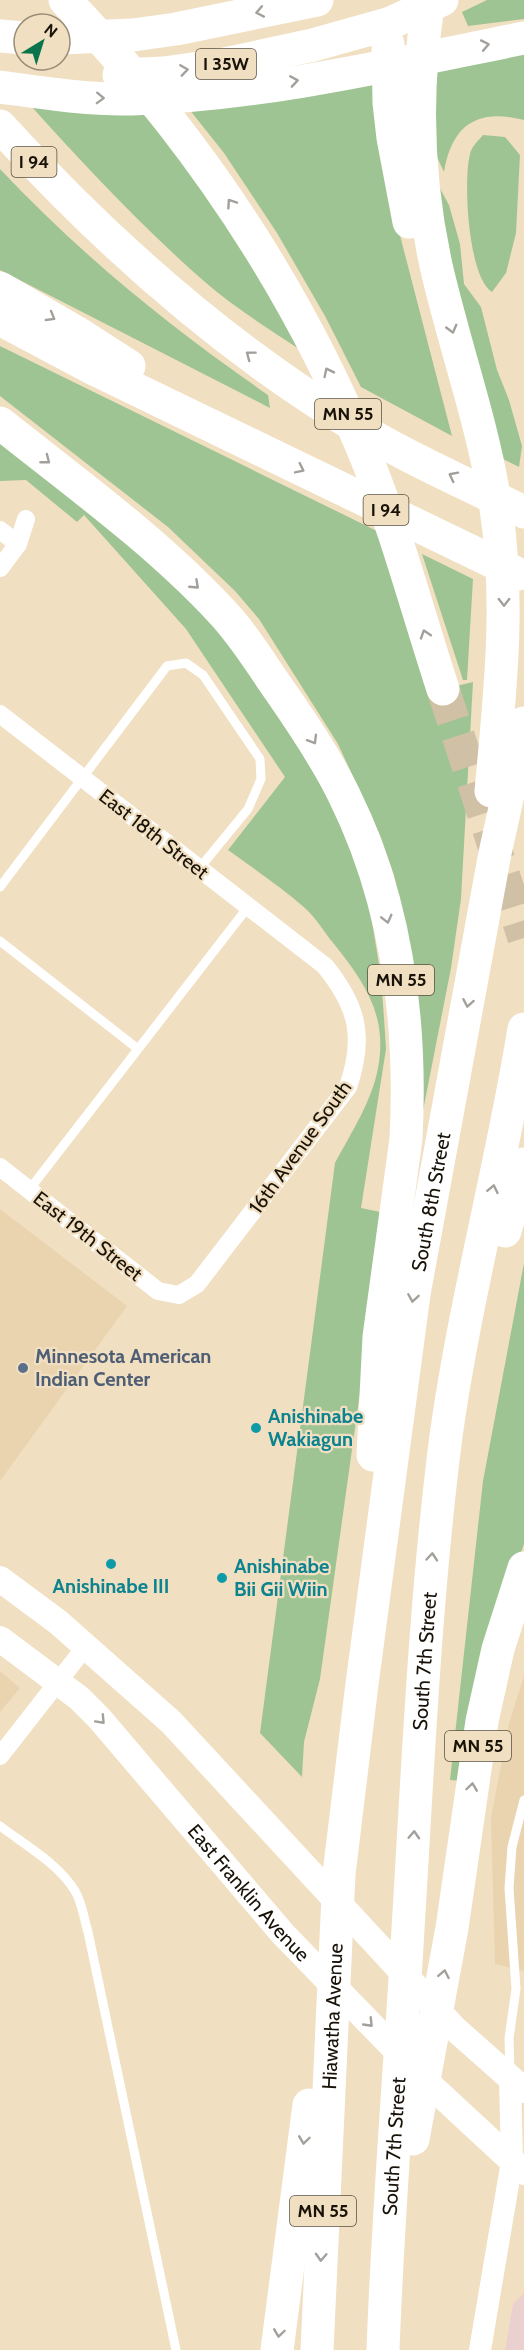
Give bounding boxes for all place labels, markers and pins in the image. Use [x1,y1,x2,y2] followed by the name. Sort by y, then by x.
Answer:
[35,1344,211,1391] place label: Minnesota American Indian Center
[16,1361,30,1375] marker: Minnesota American Indian Center
[268,1404,363,1451] place label: Anishinabe Wakiagun
[249,1421,263,1435] marker: Anishinabe Wakiagun
[234,1554,329,1601] place label: Anishinabe Bii Gii Wiin
[104,1557,118,1571] marker: Anishinabe III
[215,1571,229,1585] marker: Anishinabe Bii Gii Wiin
[53,1574,169,1598] place label: Anishinabe III

